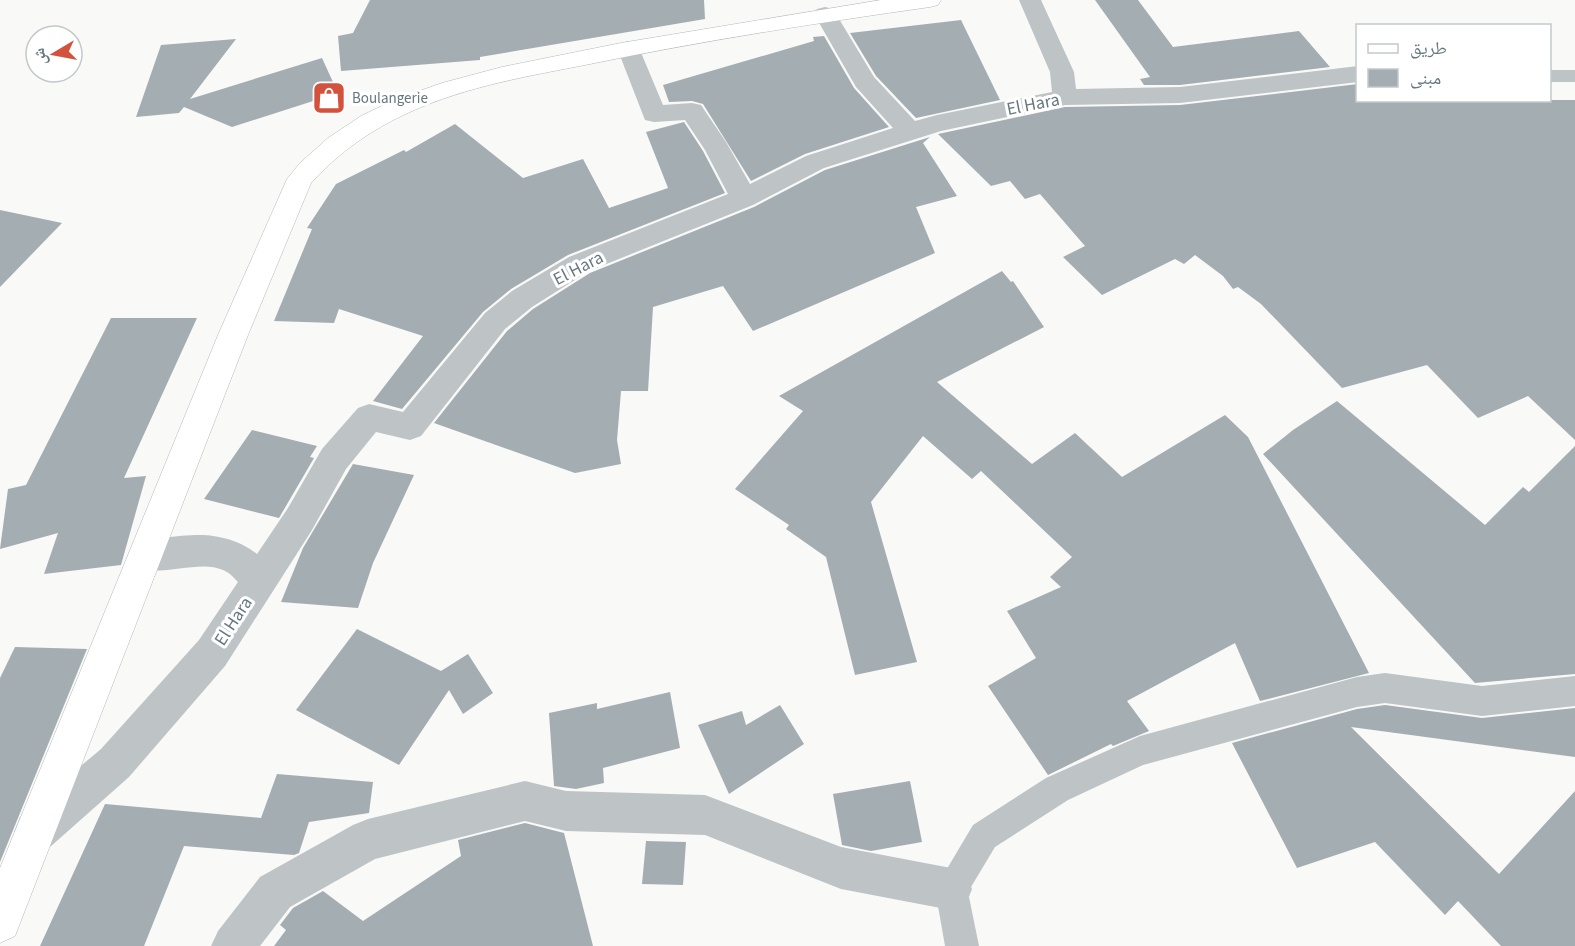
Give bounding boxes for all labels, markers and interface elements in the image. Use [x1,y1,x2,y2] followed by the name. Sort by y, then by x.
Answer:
[24,24,84,84] north arrow
[1356,24,1551,102] legend
[1410,36,1447,61] text: طريق
[28,46,53,67] text: ش
[1410,66,1441,91] text: مبنى
[311,80,347,116] shop icon: Boulangerie
[1005,87,1062,122] street label: El Hara
[352,88,428,109] place label: Boulangerie
[549,245,608,292] street label: El Hara
[208,592,258,650] street label: El Hara

